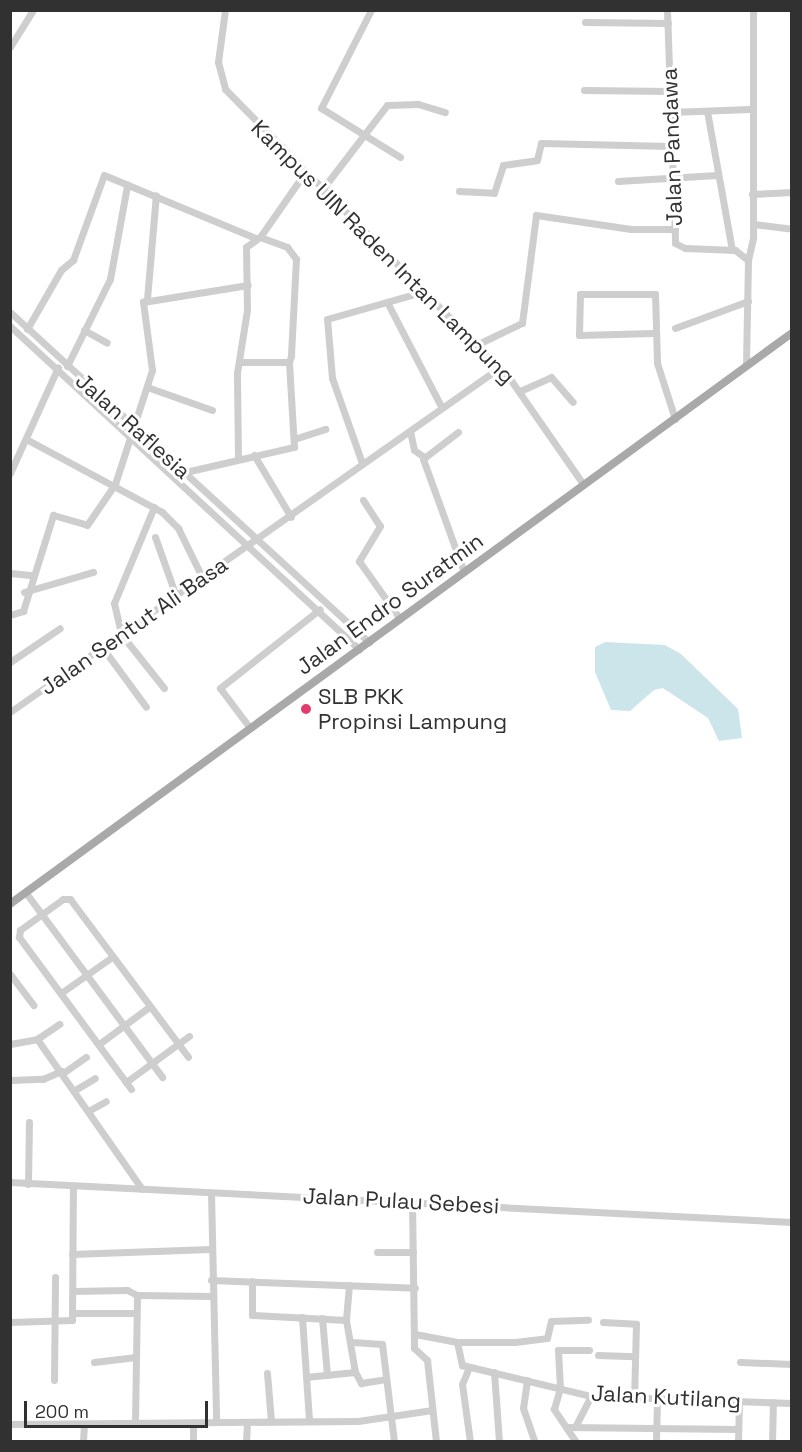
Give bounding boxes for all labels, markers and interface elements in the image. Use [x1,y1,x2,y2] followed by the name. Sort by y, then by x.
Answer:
[656,68,688,226] street label: Jalan Pandawa
[246,115,520,389] street label: Kampus UIN Raden Intan Lampung
[70,368,196,484] street label: Jalan Raflesia
[292,527,488,681] street label: Jalan Endro Suratmin
[35,551,233,701] street label: Jalan Sentut Ali Basa
[318,683,507,734] place label: SLB PKK Propinsi Lampung
[299,702,313,716] marker: SLB PKK Propinsi Lampung
[302,1183,500,1219] street label: Jalan Pulau Sebesi
[590,1380,742,1414] street label: Jalan Kutilang
[27,1389,212,1427] scale bar
[35,1400,89,1423] text: 200 m

